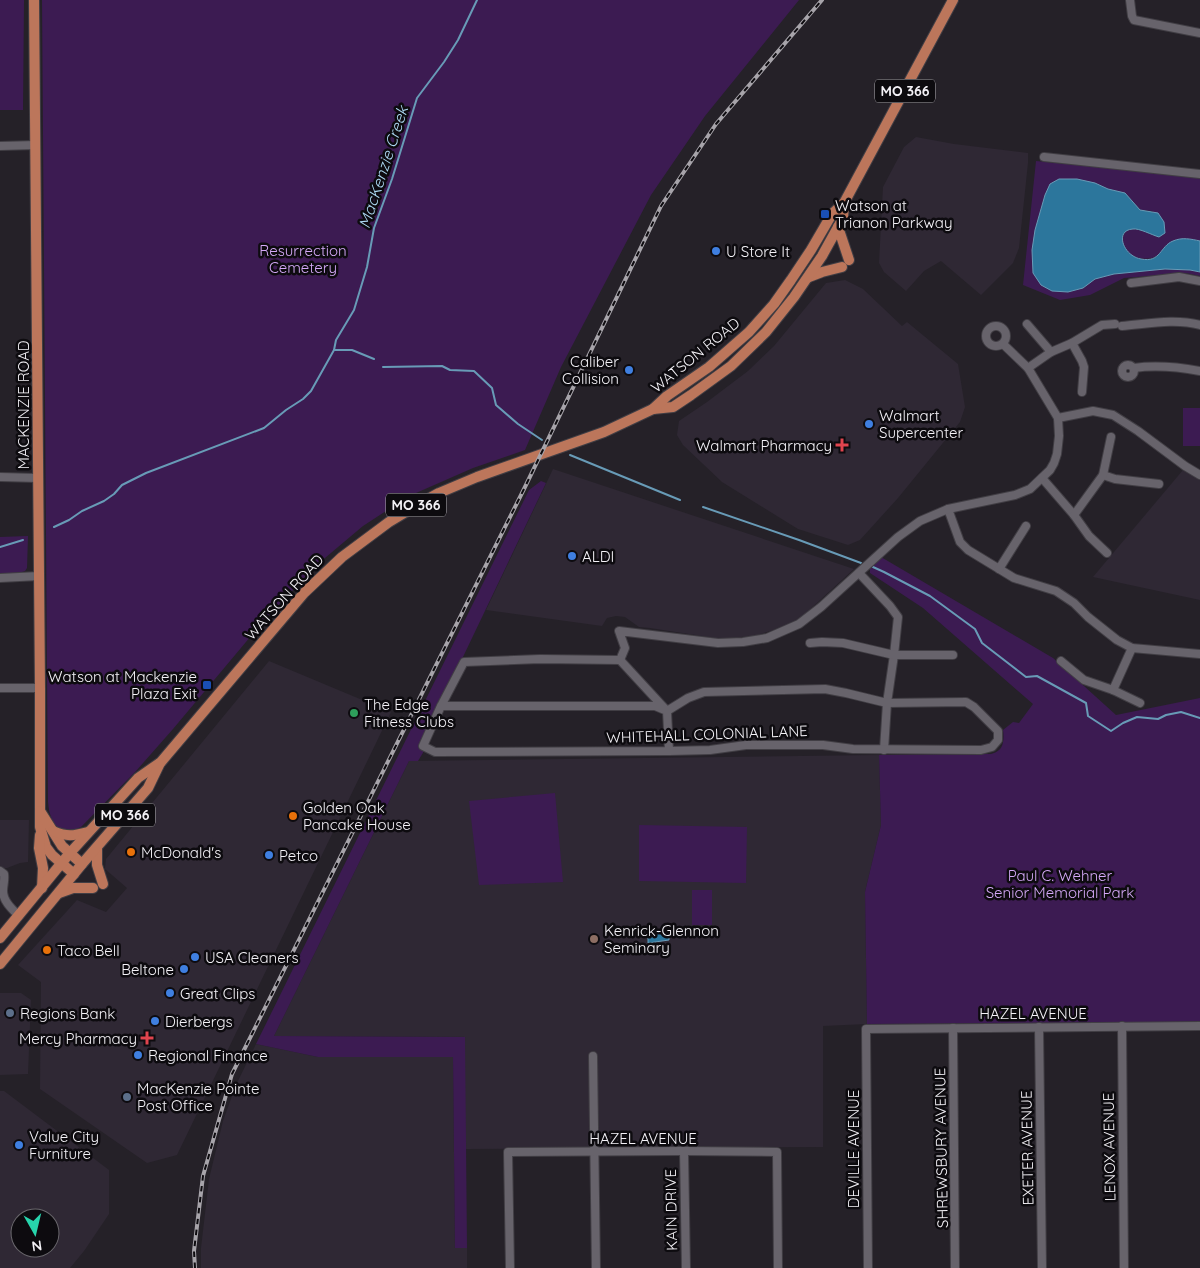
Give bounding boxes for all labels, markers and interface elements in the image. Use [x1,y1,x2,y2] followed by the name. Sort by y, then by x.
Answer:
[875,80,935,102] road number: MO 366
[354,102,413,231] water label: MacKenzie Creek
[835,196,952,232] place label: Watson at Trianon Parkway
[819,208,831,220] marker: Watson at Trianon Parkway
[259,241,347,277] park label: Resurrection Cemetery
[726,242,790,261] place label: U Store It
[710,245,722,257] marker: U Store It
[647,313,743,397] street label: WATSON ROAD
[14,340,33,470] street label: MACKENZIE ROAD
[562,352,619,388] place label: Caliber Collision
[623,364,635,376] marker: Caliber Collision
[879,406,963,442] place label: Walmart Supercenter
[863,418,875,430] marker: Walmart Supercenter
[696,436,832,455] place label: Walmart Pharmacy
[836,439,848,451] marker: Walmart Pharmacy
[386,494,446,516] road number: MO 366
[582,547,614,566] place label: ALDI
[240,550,328,644] street label: WATSON ROAD
[566,550,578,562] marker: ALDI
[48,667,197,703] place label: Watson at Mackenzie Plaza Exit
[201,679,213,691] marker: Watson at Mackenzie Plaza Exit
[364,695,454,731] place label: The Edge Fitness Clubs
[348,707,360,719] marker: The Edge Fitness Clubs
[606,721,808,747] street label: WHITEHALL COLONIAL LANE
[303,798,411,834] place label: Golden Oak Pancake House
[95,804,155,826] road number: MO 366
[287,810,299,822] marker: Golden Oak Pancake House
[141,843,221,862] place label: McDonald's
[125,846,137,858] marker: McDonald's
[279,846,318,865] place label: Petco
[263,849,275,861] marker: Petco
[986,866,1134,902] park label: Paul C. Wehner Senior Memorial Park
[604,921,719,957] place label: Kenrick-Glennon Seminary
[588,933,600,945] marker: Kenrick-Glennon Seminary
[57,941,120,960] place label: Taco Bell
[41,944,53,956] marker: Taco Bell
[205,948,298,967] place label: USA Cleaners
[189,951,201,963] marker: USA Cleaners
[121,960,174,979] place label: Beltone
[178,963,190,975] marker: Beltone
[180,984,255,1003] place label: Great Clips
[164,987,176,999] marker: Great Clips
[20,1004,115,1023] place label: Regions Bank
[979,1004,1087,1023] street label: HAZEL AVENUE
[4,1007,16,1019] marker: Regions Bank
[165,1012,233,1031] place label: Dierbergs
[149,1015,161,1027] marker: Dierbergs
[19,1029,137,1048] place label: Mercy Pharmacy
[141,1032,153,1044] marker: Mercy Pharmacy
[148,1046,268,1065] place label: Regional Finance
[132,1049,144,1061] marker: Regional Finance
[930,1068,952,1228] street label: SHREWSBURY AVENUE
[137,1079,259,1115] place label: MacKenzie Pointe Post Office
[844,1090,863,1208] street label: DEVILLE AVENUE
[1016,1090,1038,1206] street label: EXETER AVENUE
[121,1091,133,1103] marker: MacKenzie Pointe Post Office
[1099,1093,1119,1201] street label: LENOX AVENUE
[29,1127,99,1163] place label: Value City Furniture
[589,1129,697,1148] street label: HAZEL AVENUE
[13,1139,25,1151] marker: Value City Furniture
[661,1169,681,1251] street label: KAIN DRIVE
[10,1208,60,1258] north arrow
[30,1236,43,1256] text: N

